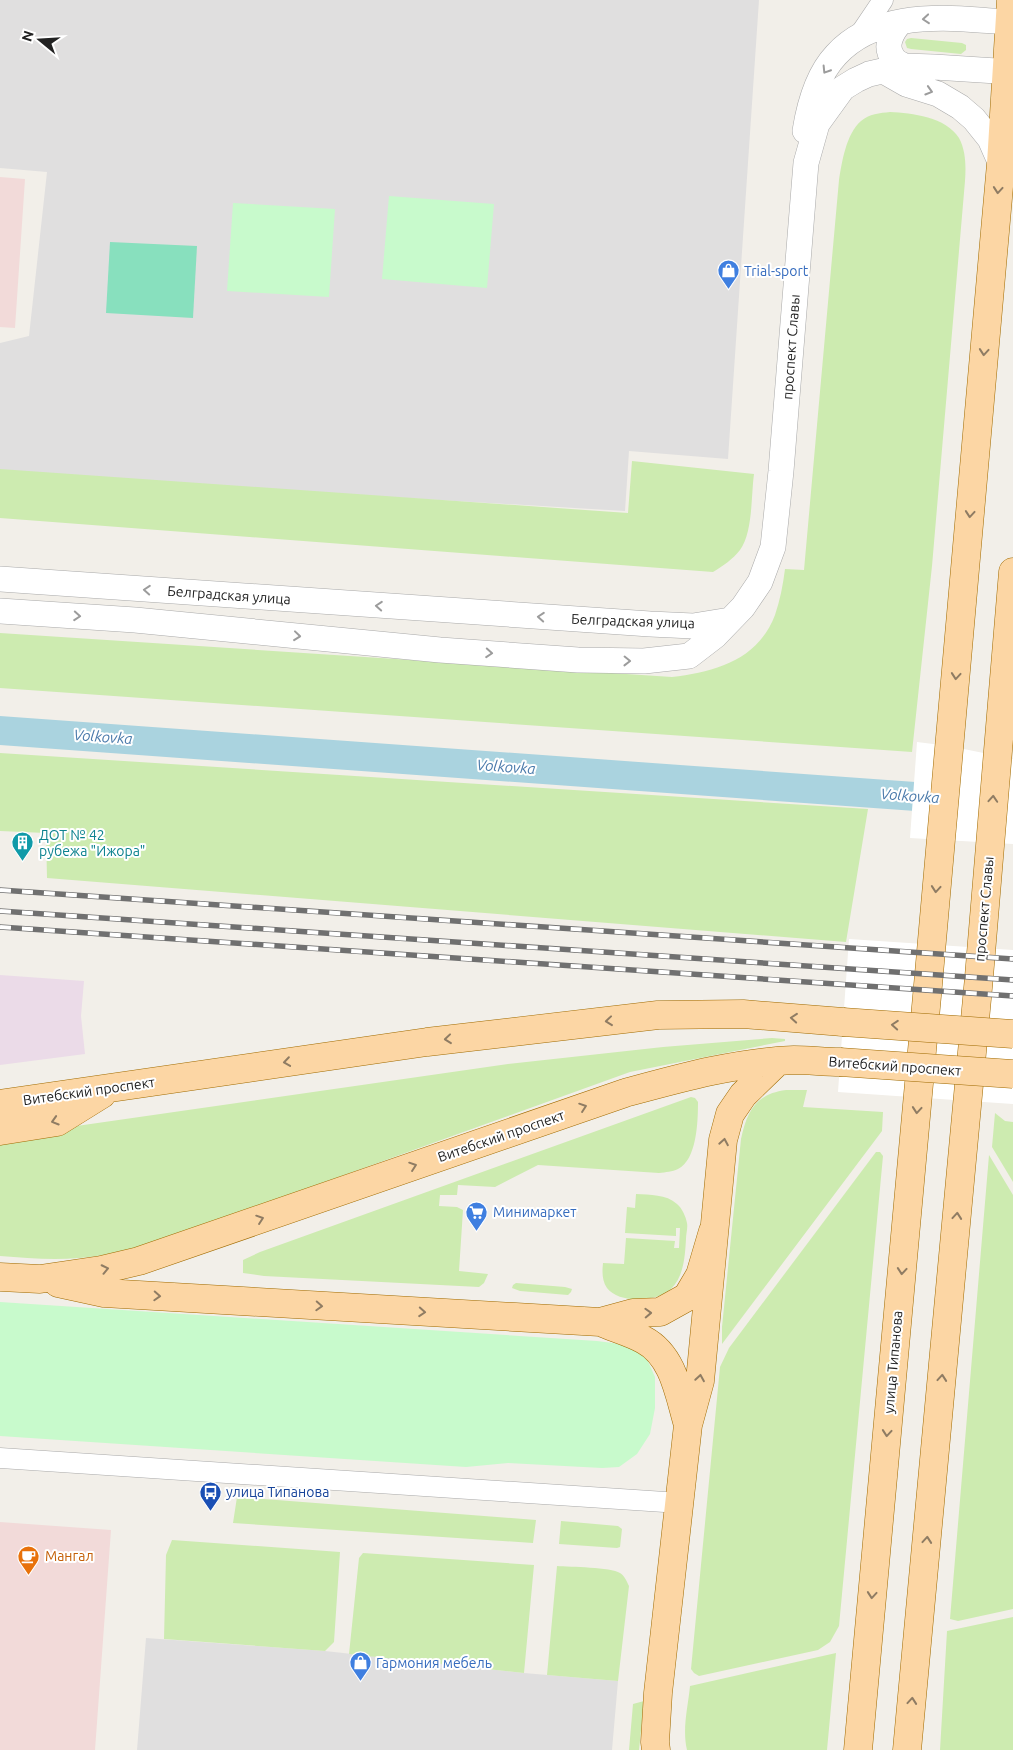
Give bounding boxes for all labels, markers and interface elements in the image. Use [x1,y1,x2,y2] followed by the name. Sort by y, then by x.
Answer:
[922,13,930,24] one-way arrow
[15,15,65,65] north arrow
[18,29,37,43] text: N
[822,65,832,74] one-way arrow
[925,85,933,95] one-way arrow
[993,187,1004,195] one-way arrow
[716,259,740,290] shop icon: Trial-sport
[744,263,809,279] place label: Trial-sport
[779,294,803,400] street label: проспект Славы
[979,348,990,356] one-way arrow
[965,510,976,518] one-way arrow
[167,583,291,607] street label: Белградская улица
[143,584,151,595] one-way arrow
[375,600,383,611] one-way arrow
[73,610,81,621] one-way arrow
[537,611,545,622] one-way arrow
[571,611,695,631] street label: Белградская улица
[293,630,301,641] one-way arrow
[485,647,493,658] one-way arrow
[624,656,631,666] one-way arrow
[950,672,961,680] one-way arrow
[73,726,133,747] water label: Volkovka
[476,756,536,777] water label: Volkovka
[880,785,940,806] water label: Volkovka
[988,795,999,803] one-way arrow
[39,827,145,859] place label: ДОТ № 42 рубежа "Ижора"
[11,831,35,862] building icon: ДОТ № 42 рубежа "Ижора"
[971,856,997,962] street label: проспект Славы
[931,885,942,893] one-way arrow
[790,1013,798,1024] one-way arrow
[605,1015,613,1026] one-way arrow
[890,1020,898,1031] one-way arrow
[444,1033,452,1044] one-way arrow
[828,1053,962,1079] street label: Витебский проспект
[283,1057,291,1067] one-way arrow
[22,1074,156,1108] street label: Витебский проспект
[579,1103,587,1113] one-way arrow
[911,1106,922,1114] one-way arrow
[436,1107,566,1165] street label: Витебский проспект
[51,1115,60,1125] one-way arrow
[718,1137,728,1146] one-way arrow
[409,1162,417,1172] one-way arrow
[465,1200,489,1231] supermarket icon: Минимаркет
[493,1204,576,1220] place label: Минимаркет
[951,1212,962,1220] one-way arrow
[255,1215,264,1225] one-way arrow
[101,1264,110,1275] one-way arrow
[897,1268,908,1276] one-way arrow
[153,1290,161,1301] one-way arrow
[316,1300,324,1311] one-way arrow
[419,1306,427,1317] one-way arrow
[644,1307,652,1318] one-way arrow
[881,1310,905,1414] street label: улица Типанова
[694,1374,705,1382] one-way arrow
[936,1374,947,1382] one-way arrow
[882,1429,893,1437] one-way arrow
[198,1480,222,1511] bus stop icon: улица Типанова
[226,1484,329,1500] place label: улица Типанова
[921,1535,932,1543] one-way arrow
[17,1544,41,1575] cafe icon: Мангал
[45,1548,94,1564] place label: Мангал
[867,1591,878,1599] one-way arrow
[348,1651,372,1682] shop icon: Гармония мебель
[376,1655,492,1671] place label: Гармония мебель
[906,1697,917,1705] one-way arrow

